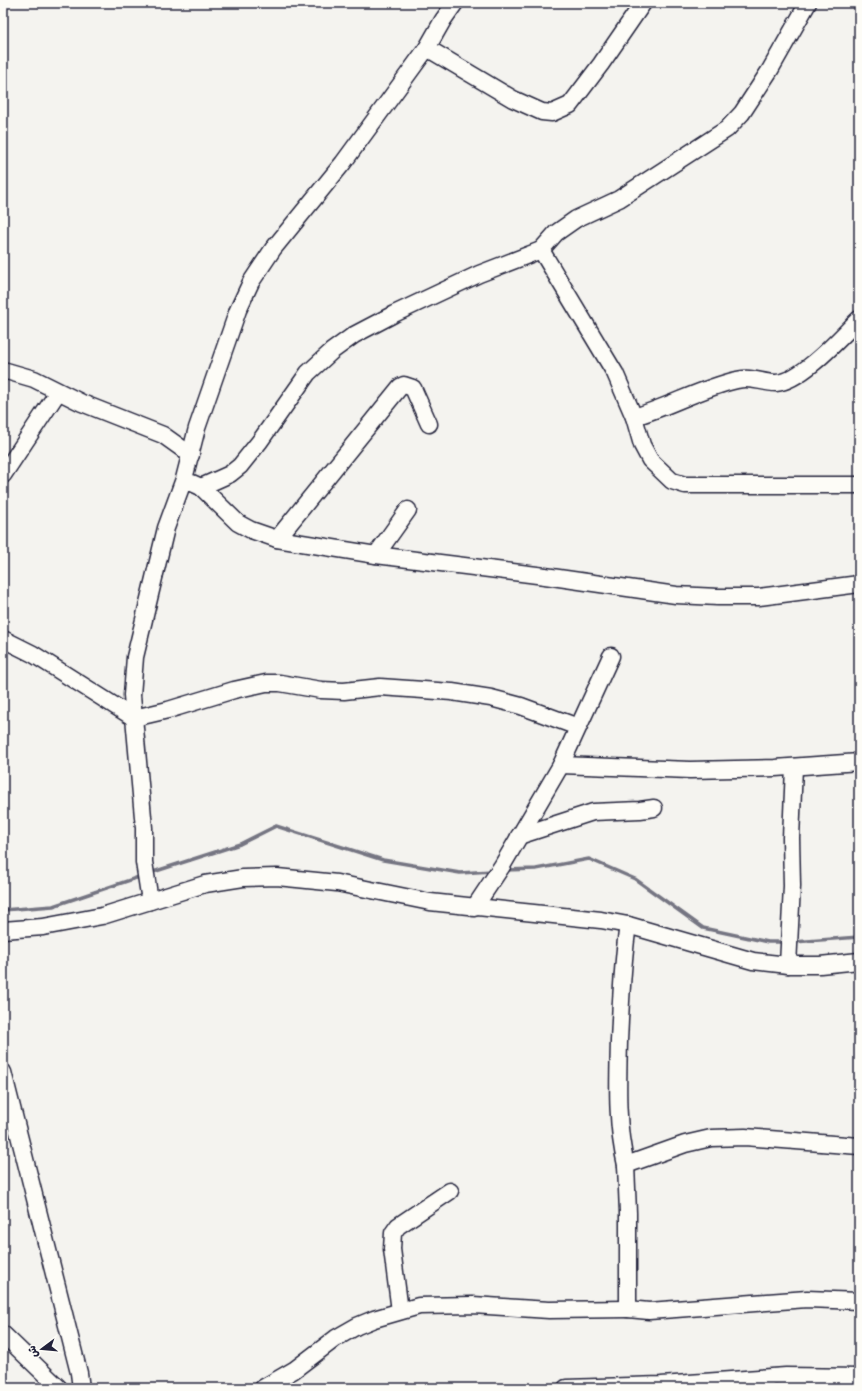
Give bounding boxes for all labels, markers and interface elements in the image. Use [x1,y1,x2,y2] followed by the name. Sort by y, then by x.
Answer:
[22,1329,62,1369] north arrow
[25,1343,44,1359] text: ش

